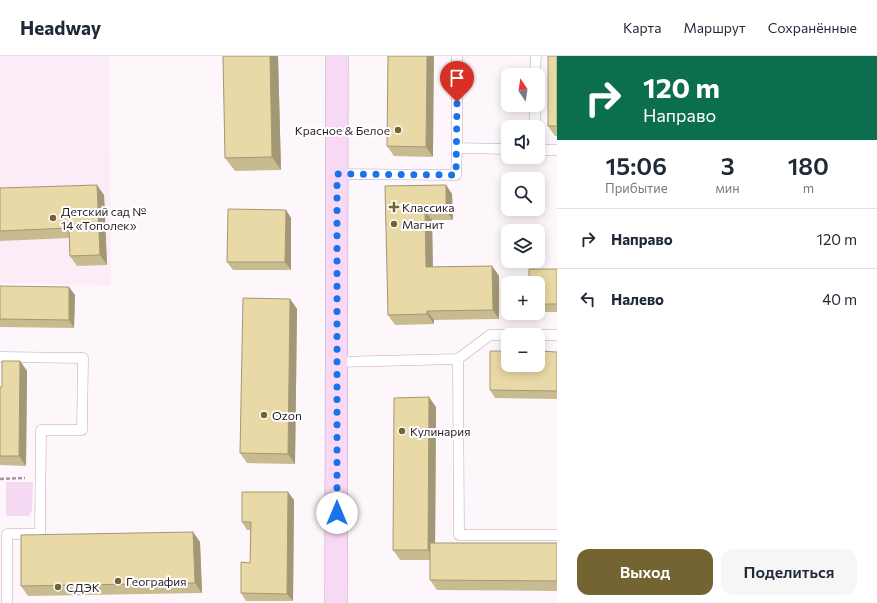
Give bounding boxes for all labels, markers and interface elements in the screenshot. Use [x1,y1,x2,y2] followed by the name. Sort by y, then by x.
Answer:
[20,16,101,39] text: Headway
[623,19,661,36] text: Карта
[683,19,746,36] text: Маршрут
[768,19,857,36] text: Сохранённые
[440,61,474,102] pin
[446,67,468,89] icon: arrive
[501,68,545,112] north arrow
[501,68,545,372] map controls
[643,70,720,104] text: 120 m
[577,72,629,124] icon: right
[643,104,716,126] text: Направо
[501,120,545,164] button: sound
[295,123,390,137] place label: Красное & Белое
[393,125,403,135] marker: Красное & Белое
[606,151,667,180] text: 15:06
[721,151,735,180] text: 3
[788,151,829,180] text: 180
[501,172,545,216] button: search
[605,180,668,196] text: Прибытие
[716,180,740,196] text: мин
[803,180,814,196] text: m
[402,200,455,214] place label: Классика
[389,202,399,212] marker: Классика
[61,204,146,232] place label: Детский сад № 14 «Тополек»
[48,213,58,223] marker: Детский сад № 14 «Тополек»
[402,217,445,231] place label: Магнит
[389,219,399,229] marker: Магнит
[501,224,545,268] button: layers
[577,228,599,250] icon: right
[611,230,673,248] text: Направо
[817,230,857,248] text: 120 m
[501,276,545,320] button: +
[577,288,599,310] icon: left
[611,290,664,308] text: Налево
[822,290,857,308] text: 40 m
[501,328,545,372] button: −
[272,408,302,422] place label: Ozon
[259,410,269,420] marker: Ozon
[410,424,471,438] place label: Кулинария
[397,426,407,436] marker: Кулинария
[316,492,358,534] position arrow
[577,549,713,595] button: Выход
[721,549,857,595] button: Поделиться
[126,574,187,588] place label: География
[113,576,123,586] marker: География
[66,580,100,594] place label: СДЭК
[53,582,63,592] marker: СДЭК

